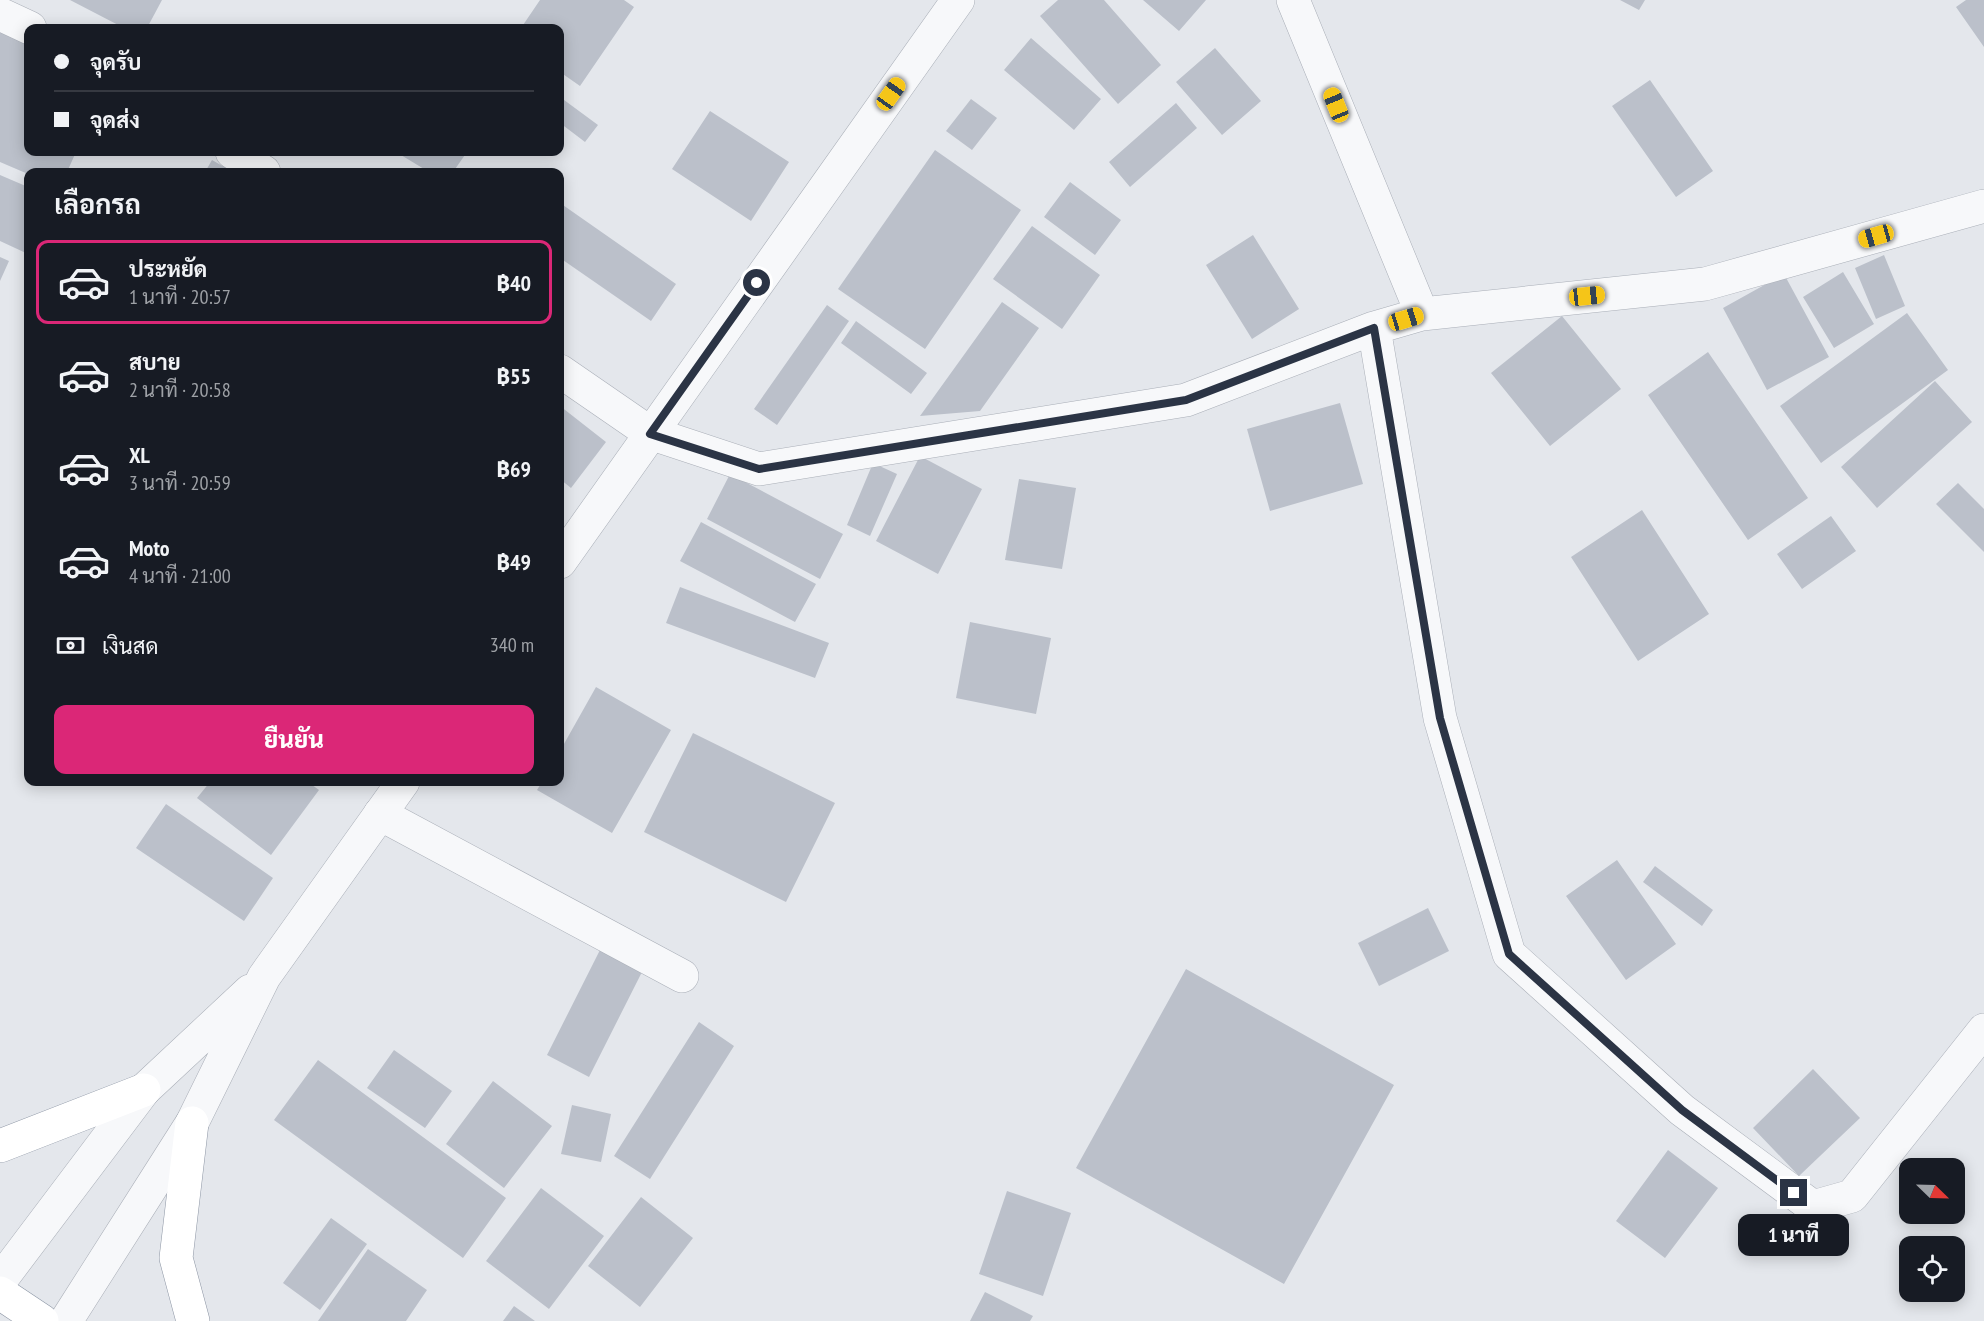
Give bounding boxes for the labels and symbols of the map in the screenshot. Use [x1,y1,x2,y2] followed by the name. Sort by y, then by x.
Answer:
[873,74,909,114] car
[1321,85,1351,125] car
[1856,222,1896,250] car
[743,269,770,296] route start
[1568,285,1606,307] car
[1386,305,1426,333] car
[1899,1158,1965,1224] north arrow
[1780,1179,1807,1206] route end
[1738,1214,1850,1256] callout: 1 นาที

